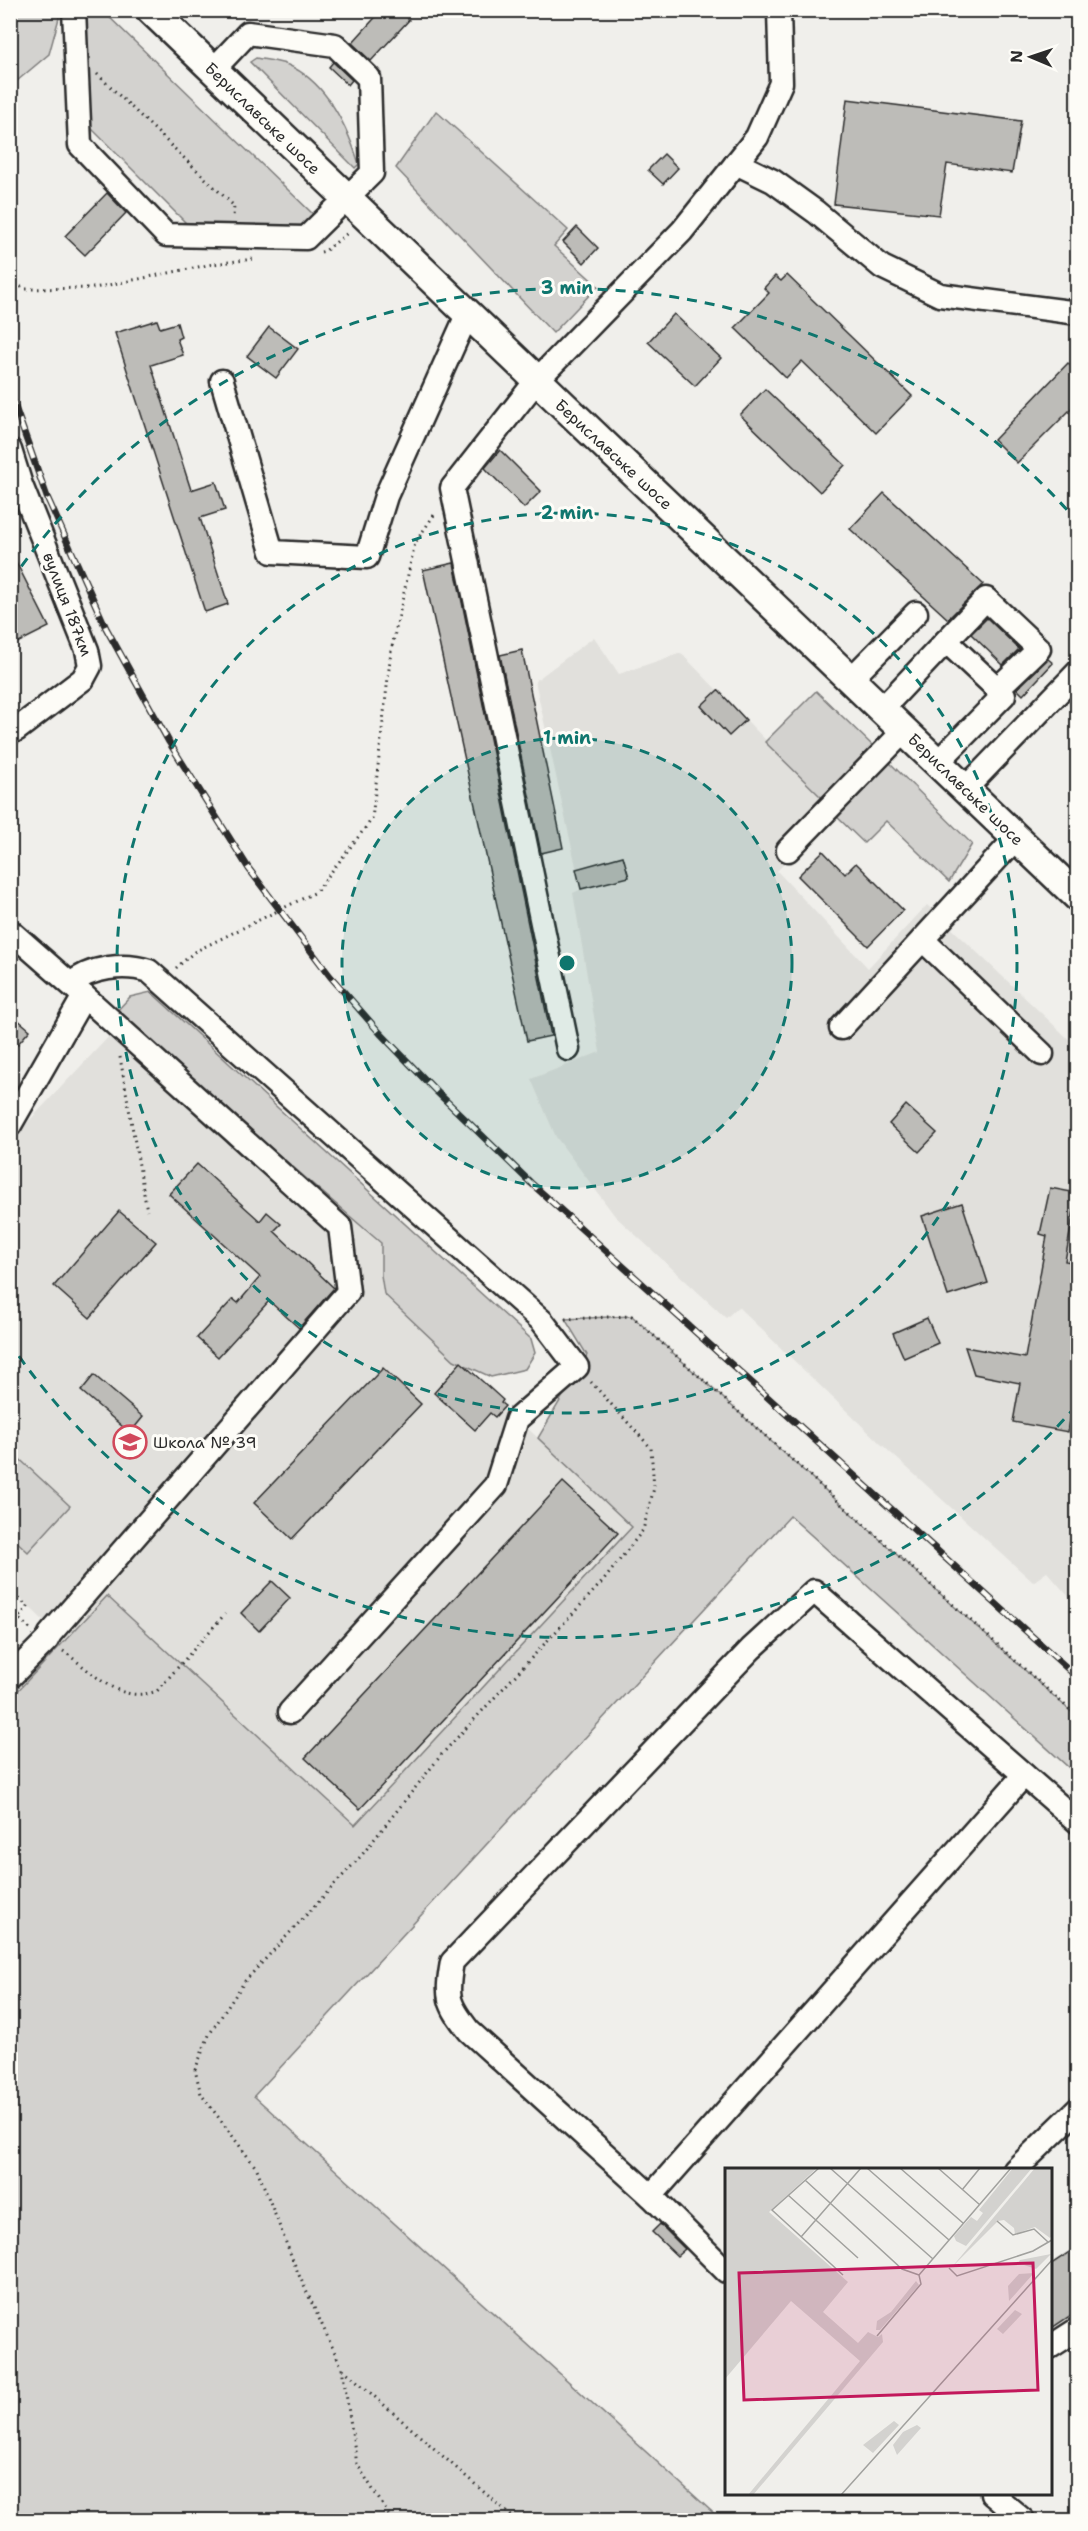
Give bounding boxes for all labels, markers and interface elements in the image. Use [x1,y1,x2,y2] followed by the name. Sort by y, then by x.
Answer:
[1001,27,1061,87] north arrow
[1006,50,1027,63] text: N
[200,58,325,179] street label: Бериславське шосе
[541,276,593,300] text: 3 min
[551,394,677,514] street label: Бериславське шосе
[541,501,593,525] text: 2 min
[38,549,97,659] street label: вулиця 187км
[543,726,591,750] text: 1 min
[903,729,1028,850] street label: Бериславське шосе
[557,953,577,973] centre of rings
[112,1424,148,1460] school or university icon: Школа № 39
[153,1432,257,1453] place label: Школа № 39
[725,2168,1052,2495] inset map

